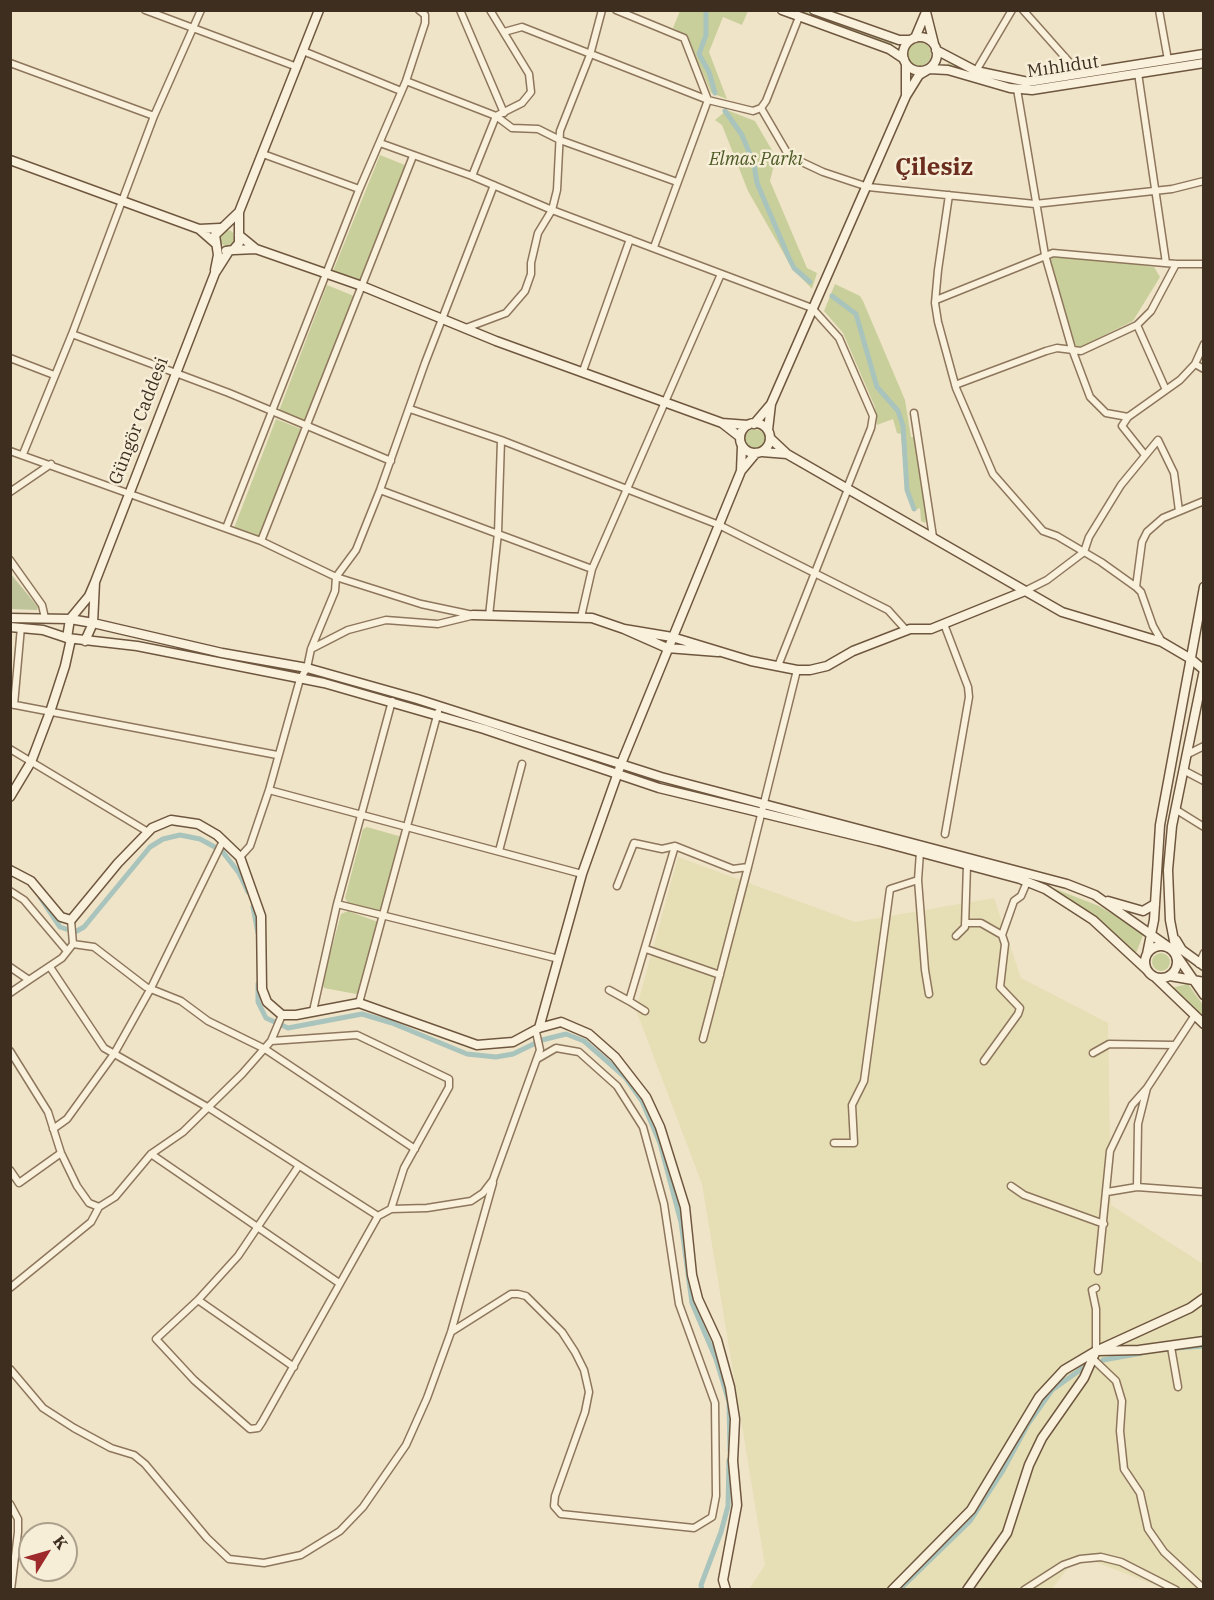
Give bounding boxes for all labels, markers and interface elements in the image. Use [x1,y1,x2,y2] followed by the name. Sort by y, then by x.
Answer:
[1026,51,1100,83] street label: Mıhlıdut
[709,149,803,171] park label: Elmas Parkı
[895,154,973,182] district label: Çilesiz
[105,354,173,488] street label: Güngör Caddesi
[18,1522,78,1582] north arrow
[49,1531,72,1553] text: K

